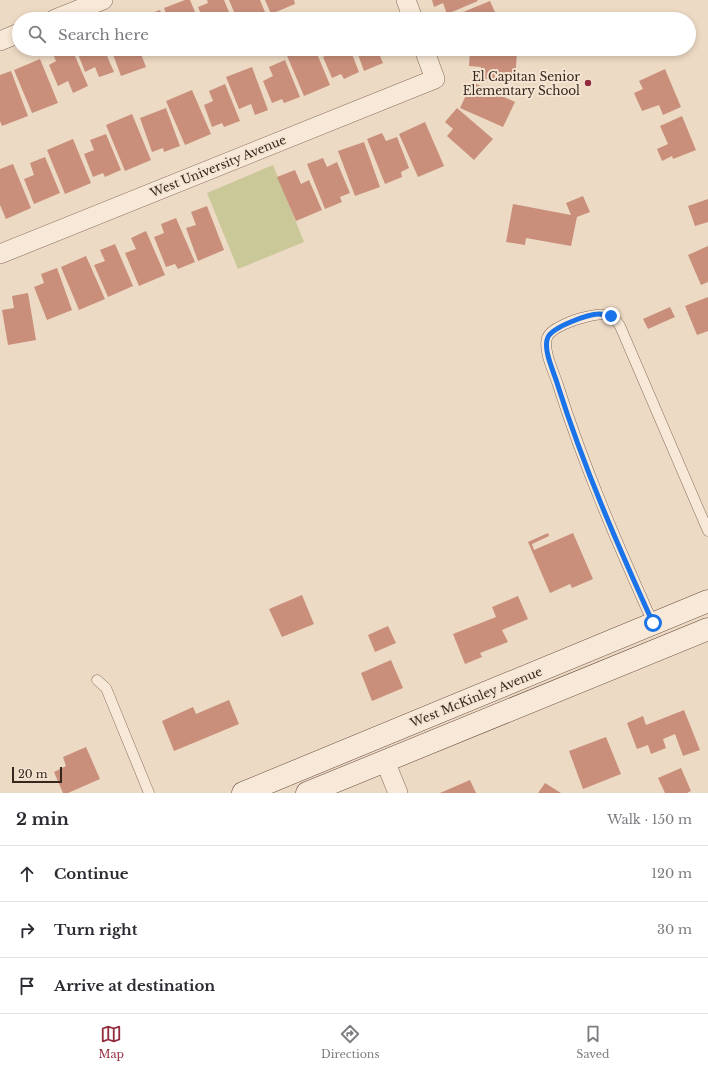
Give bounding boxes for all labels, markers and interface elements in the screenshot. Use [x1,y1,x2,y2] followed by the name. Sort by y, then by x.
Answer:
[12,12,696,56] search box
[26,23,48,45] icon: search
[58,25,149,44] text: Search here
[463,69,580,98] place label: El Capitan Senior Elementary School
[583,78,593,88] marker: El Capitan Senior Elementary School
[147,132,288,201] street label: West University Avenue
[602,307,620,325] route end
[644,614,662,632] route start
[407,664,544,731] street label: West McKinley Avenue
[12,765,62,784] scale bar
[18,767,48,781] text: 20 m
[16,809,69,830] text: 2 min
[607,811,692,828] text: Walk · 150 m
[16,863,38,885] icon: ahead
[54,864,129,883] text: Continue
[651,865,692,882] text: 120 m
[16,919,38,941] icon: right
[54,920,137,939] text: Turn right
[657,921,692,938] text: 30 m
[16,975,38,997] icon: arrive
[54,976,215,995] text: Arrive at destination
[98,1023,124,1061] tab: Map
[321,1023,379,1061] tab: Directions
[576,1023,610,1061] tab: Saved

